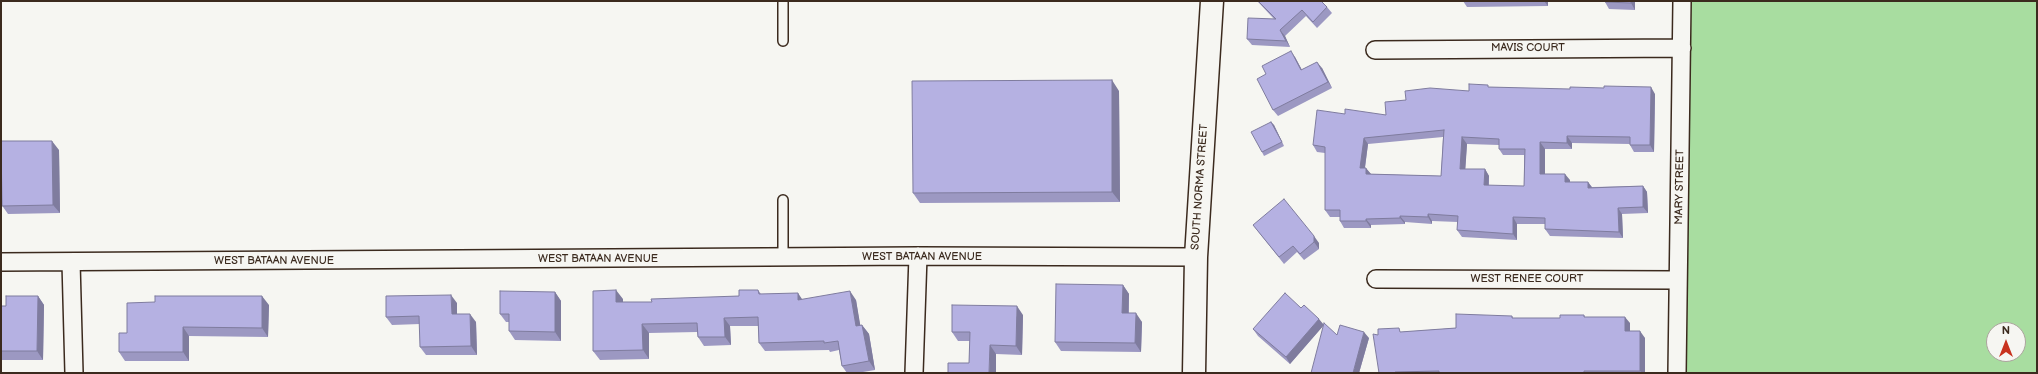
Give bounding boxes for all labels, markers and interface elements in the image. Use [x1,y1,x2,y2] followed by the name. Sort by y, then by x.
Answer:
[1491,41,1565,55] street label: MAVIS COURT
[1189,124,1211,250] street label: SOUTH NORMA STREET
[1673,149,1687,225] street label: MARY STREET
[862,250,982,264] street label: WEST BATAAN AVENUE
[538,252,658,266] street label: WEST BATAAN AVENUE
[214,254,334,268] street label: WEST BATAAN AVENUE
[1471,272,1583,286] street label: WEST RENEE COURT
[1986,322,2026,362] north arrow
[2002,324,2010,337] text: N

